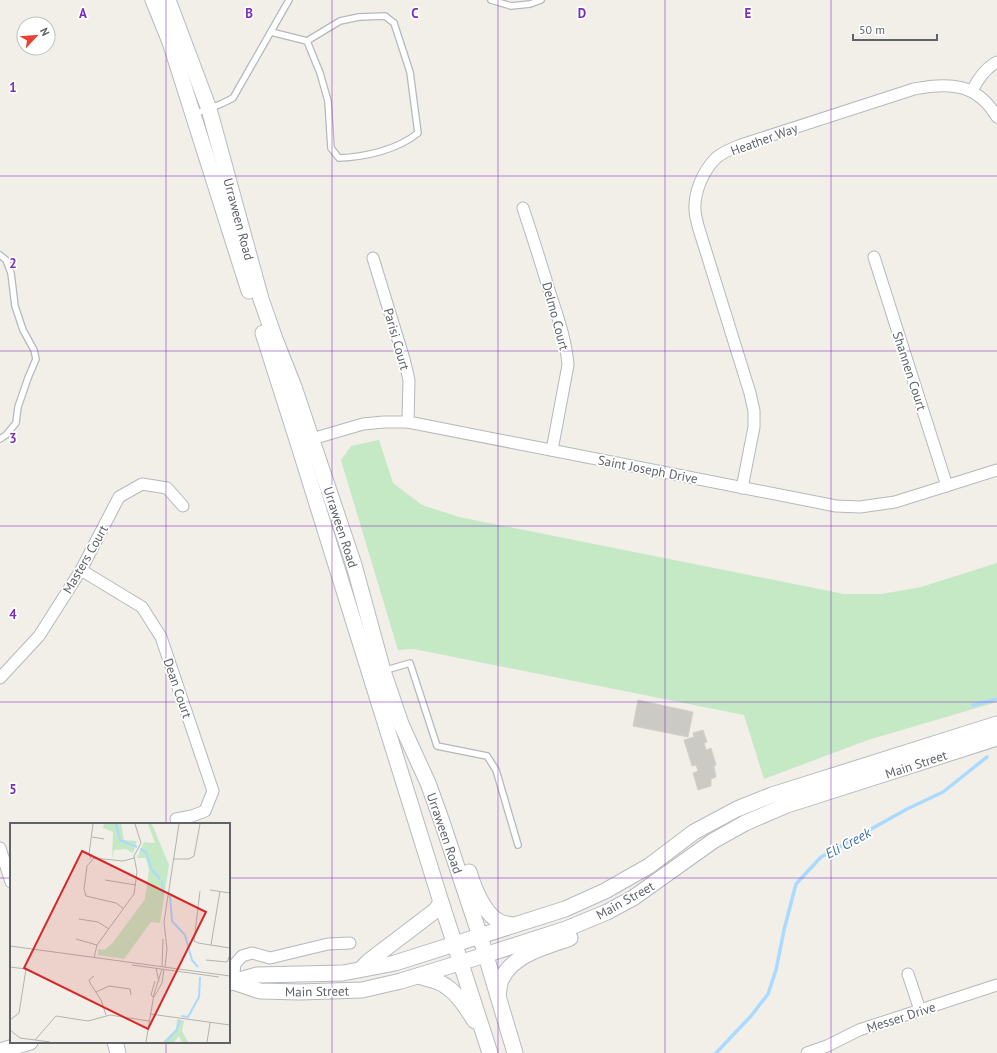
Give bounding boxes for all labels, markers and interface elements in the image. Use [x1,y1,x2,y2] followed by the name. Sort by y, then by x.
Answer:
[79,5,87,22] text: A
[245,5,253,22] text: B
[411,5,419,22] text: C
[578,5,586,22] text: D
[745,5,752,22] text: E
[16,16,56,56] north arrow
[853,16,937,42] scale bar
[859,22,885,37] text: 50 m
[37,25,53,38] text: N
[9,79,17,96] text: 1
[728,119,800,159] street label: Heather Way
[219,176,258,262] street label: Urraween Road
[9,255,17,272] text: 2
[538,280,573,353] street label: Delmo Court
[380,306,414,373] street label: Parisi Court
[889,330,930,413] street label: Shannen Court
[9,430,17,447] text: 3
[597,451,699,488] street label: Saint Joseph Drive
[319,484,362,570] street label: Urraween Road
[59,521,112,597] street label: Masters Court
[9,606,17,623] text: 4
[159,656,196,721] street label: Dean Court
[883,746,950,782] street label: Main Street
[9,781,17,798] text: 5
[423,791,466,876] street label: Urraween Road
[10,823,230,1043] inset map
[822,823,875,863] water label: Eli Creek
[593,877,658,923] street label: Main Street
[285,982,350,1001] street label: Main Street
[865,998,938,1037] street label: Messer Drive

